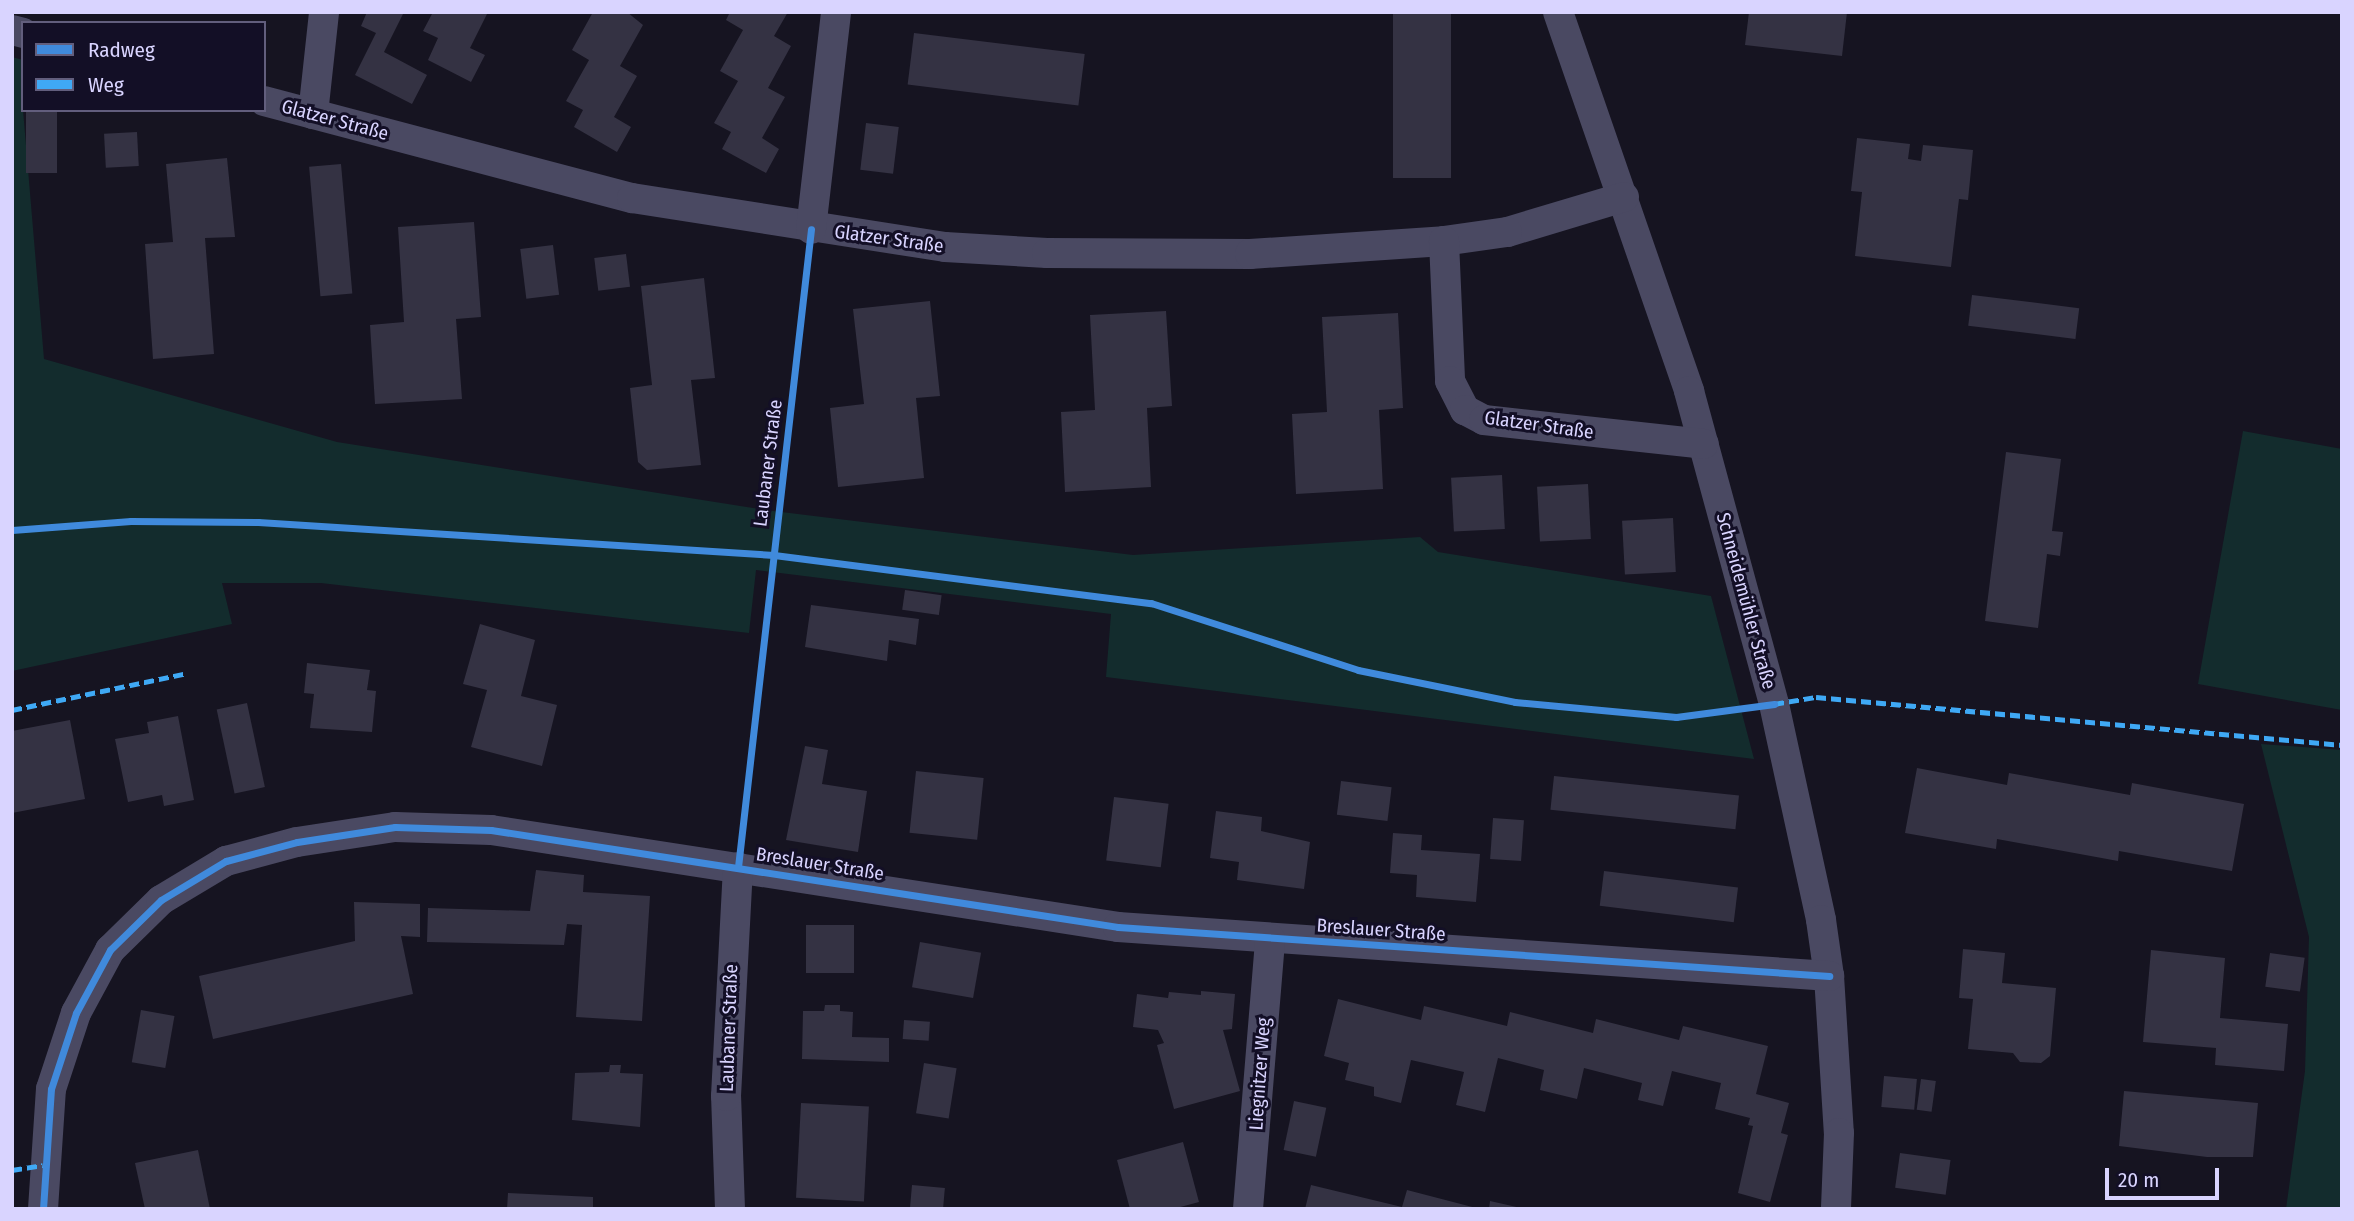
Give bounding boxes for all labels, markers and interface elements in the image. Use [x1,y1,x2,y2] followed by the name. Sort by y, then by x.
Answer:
[21,21,266,112] legend
[88,37,155,63] text: Radweg
[88,72,124,98] text: Weg
[279,95,391,145] street label: Glatzer Straße
[833,220,945,258] street label: Glatzer Straße
[749,398,787,528] street label: Laubaner Straße
[1483,406,1595,444] street label: Glatzer Straße
[1711,510,1781,692] street label: Schneidemühler Straße
[754,843,886,885] street label: Breslauer Straße
[1316,914,1446,946] street label: Breslauer Straße
[715,964,743,1092] street label: Laubaner Straße
[1245,1017,1275,1131] street label: Liegnitzer Weg
[2109,1154,2223,1198] scale bar
[2118,1167,2159,1193] text: 20 m

